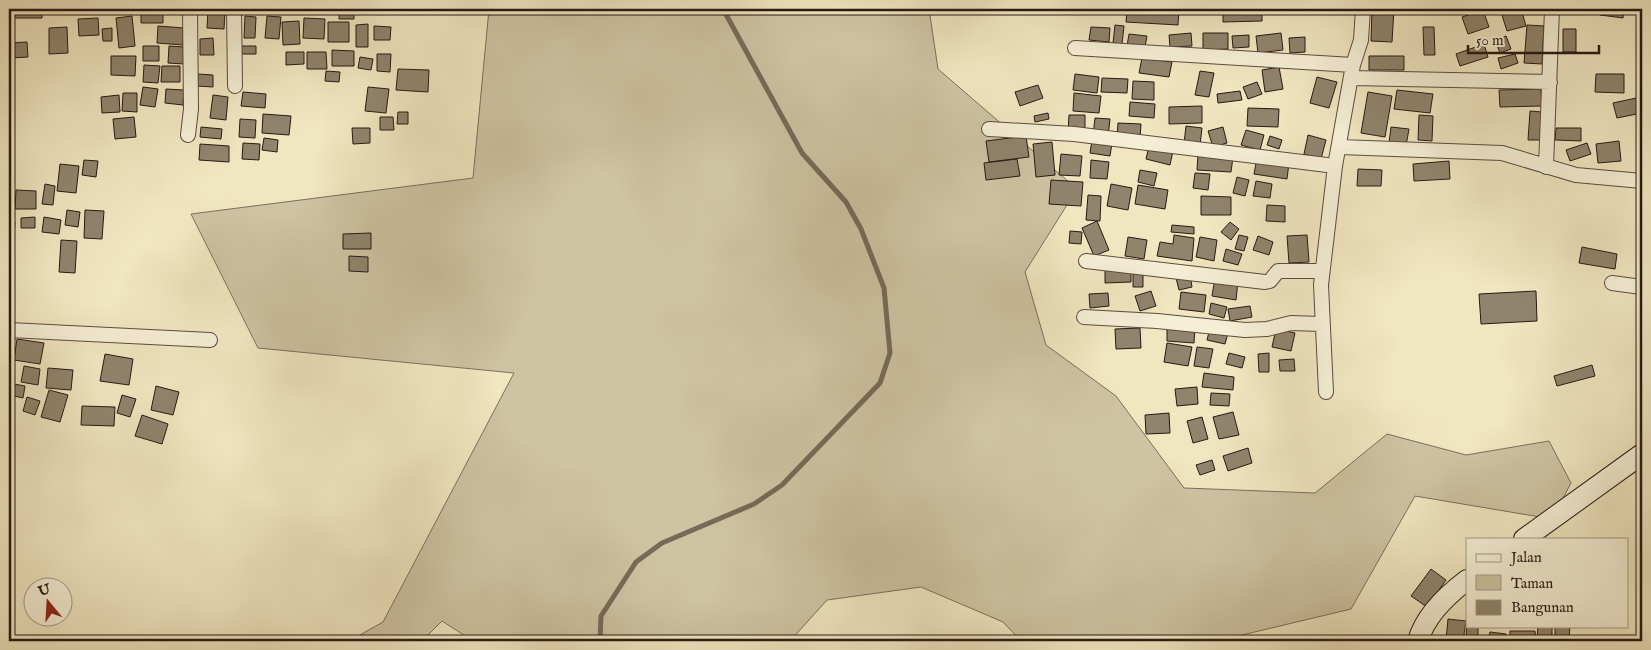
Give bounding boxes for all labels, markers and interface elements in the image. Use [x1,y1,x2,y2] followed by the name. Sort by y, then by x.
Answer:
[1468,22,1600,54] scale bar
[1476,31,1504,50] text: 50 m
[1466,538,1628,628] legend
[1509,548,1542,567] text: Jalan
[1511,574,1553,593] text: Taman
[22,578,72,628] north arrow
[35,580,54,601] text: U
[1511,598,1574,617] text: Bangunan

